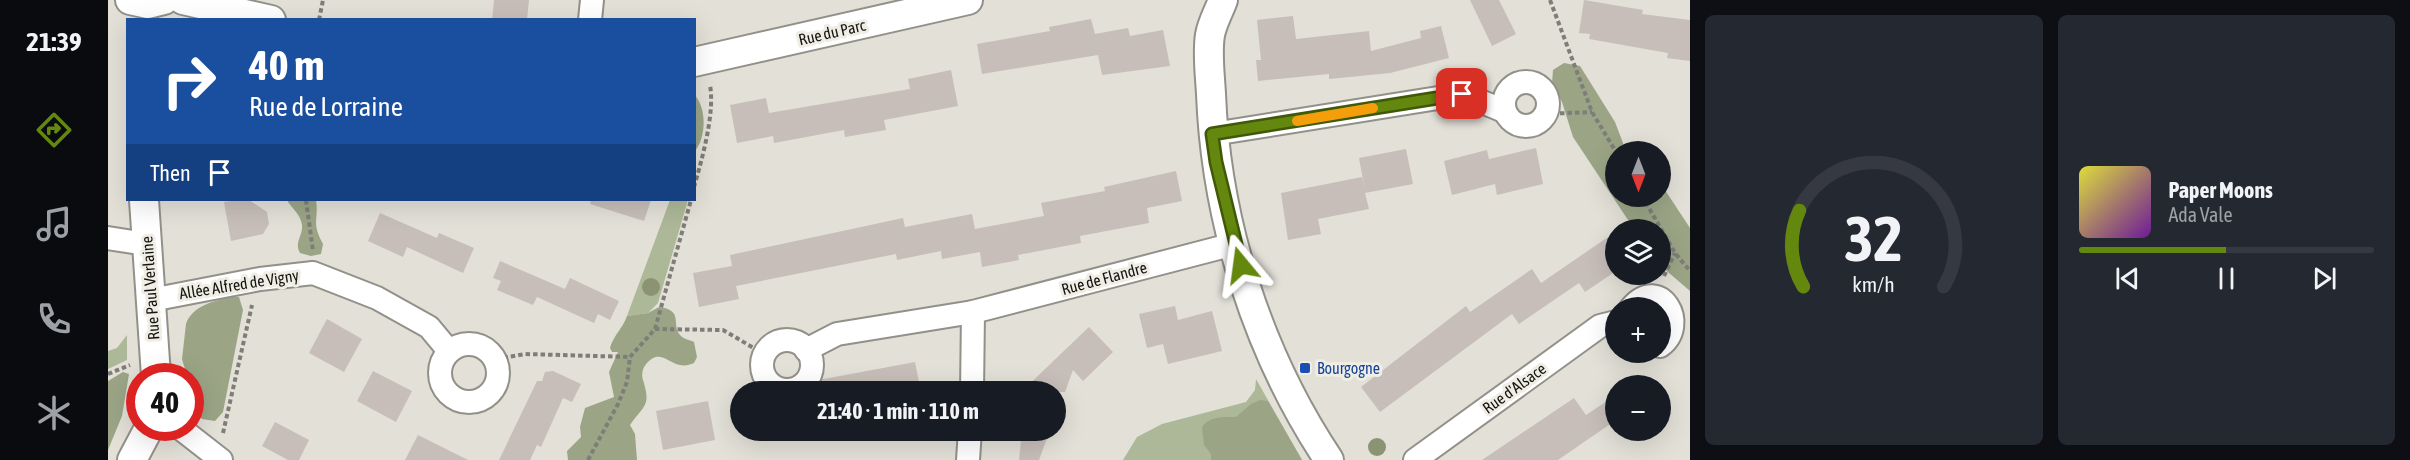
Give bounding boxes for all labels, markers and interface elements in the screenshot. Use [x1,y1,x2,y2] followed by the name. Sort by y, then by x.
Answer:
[797,16,867,48] street label: Rue du Parc
[26,26,82,57] text: 21:39
[249,41,324,89] text: 40 m
[150,42,228,120] icon: right
[1436,68,1487,119] pin
[1445,77,1478,110] icon: arrive
[249,91,403,122] text: Rue de Lorraine
[33,109,75,151] icon: directions
[1605,141,1671,207] north arrow
[1605,141,1671,441] map controls
[203,156,236,189] icon: arrive
[150,160,191,186] text: Then
[2169,177,2273,203] text: Paper Moons
[33,203,75,245] icon: music
[1844,203,1903,274] text: 32
[2169,203,2233,226] text: Ada Vale
[1605,219,1671,285] button: layers
[1209,233,1273,297] position arrow
[137,235,163,341] street label: Rue Paul Verlaine
[1059,258,1149,298] street label: Rue de Flandre
[2111,262,2144,295] icon: previous
[2210,262,2243,295] icon: pause
[2308,262,2341,295] icon: next
[178,266,301,303] street label: Allée Alfred de Vigny
[1852,272,1895,297] text: km/h
[1605,297,1671,363] button: +
[33,298,75,340] icon: phone
[1317,359,1380,378] place label: Bourgogne
[1479,359,1549,417] street label: Rue d'Alsace
[1298,361,1312,375] marker: Bourgogne
[126,363,204,441] speed limit sign: 40
[1605,375,1671,441] button: −
[33,392,75,434] icon: climate
[817,398,979,424] text: 21:40 · 1 min · 110 m

